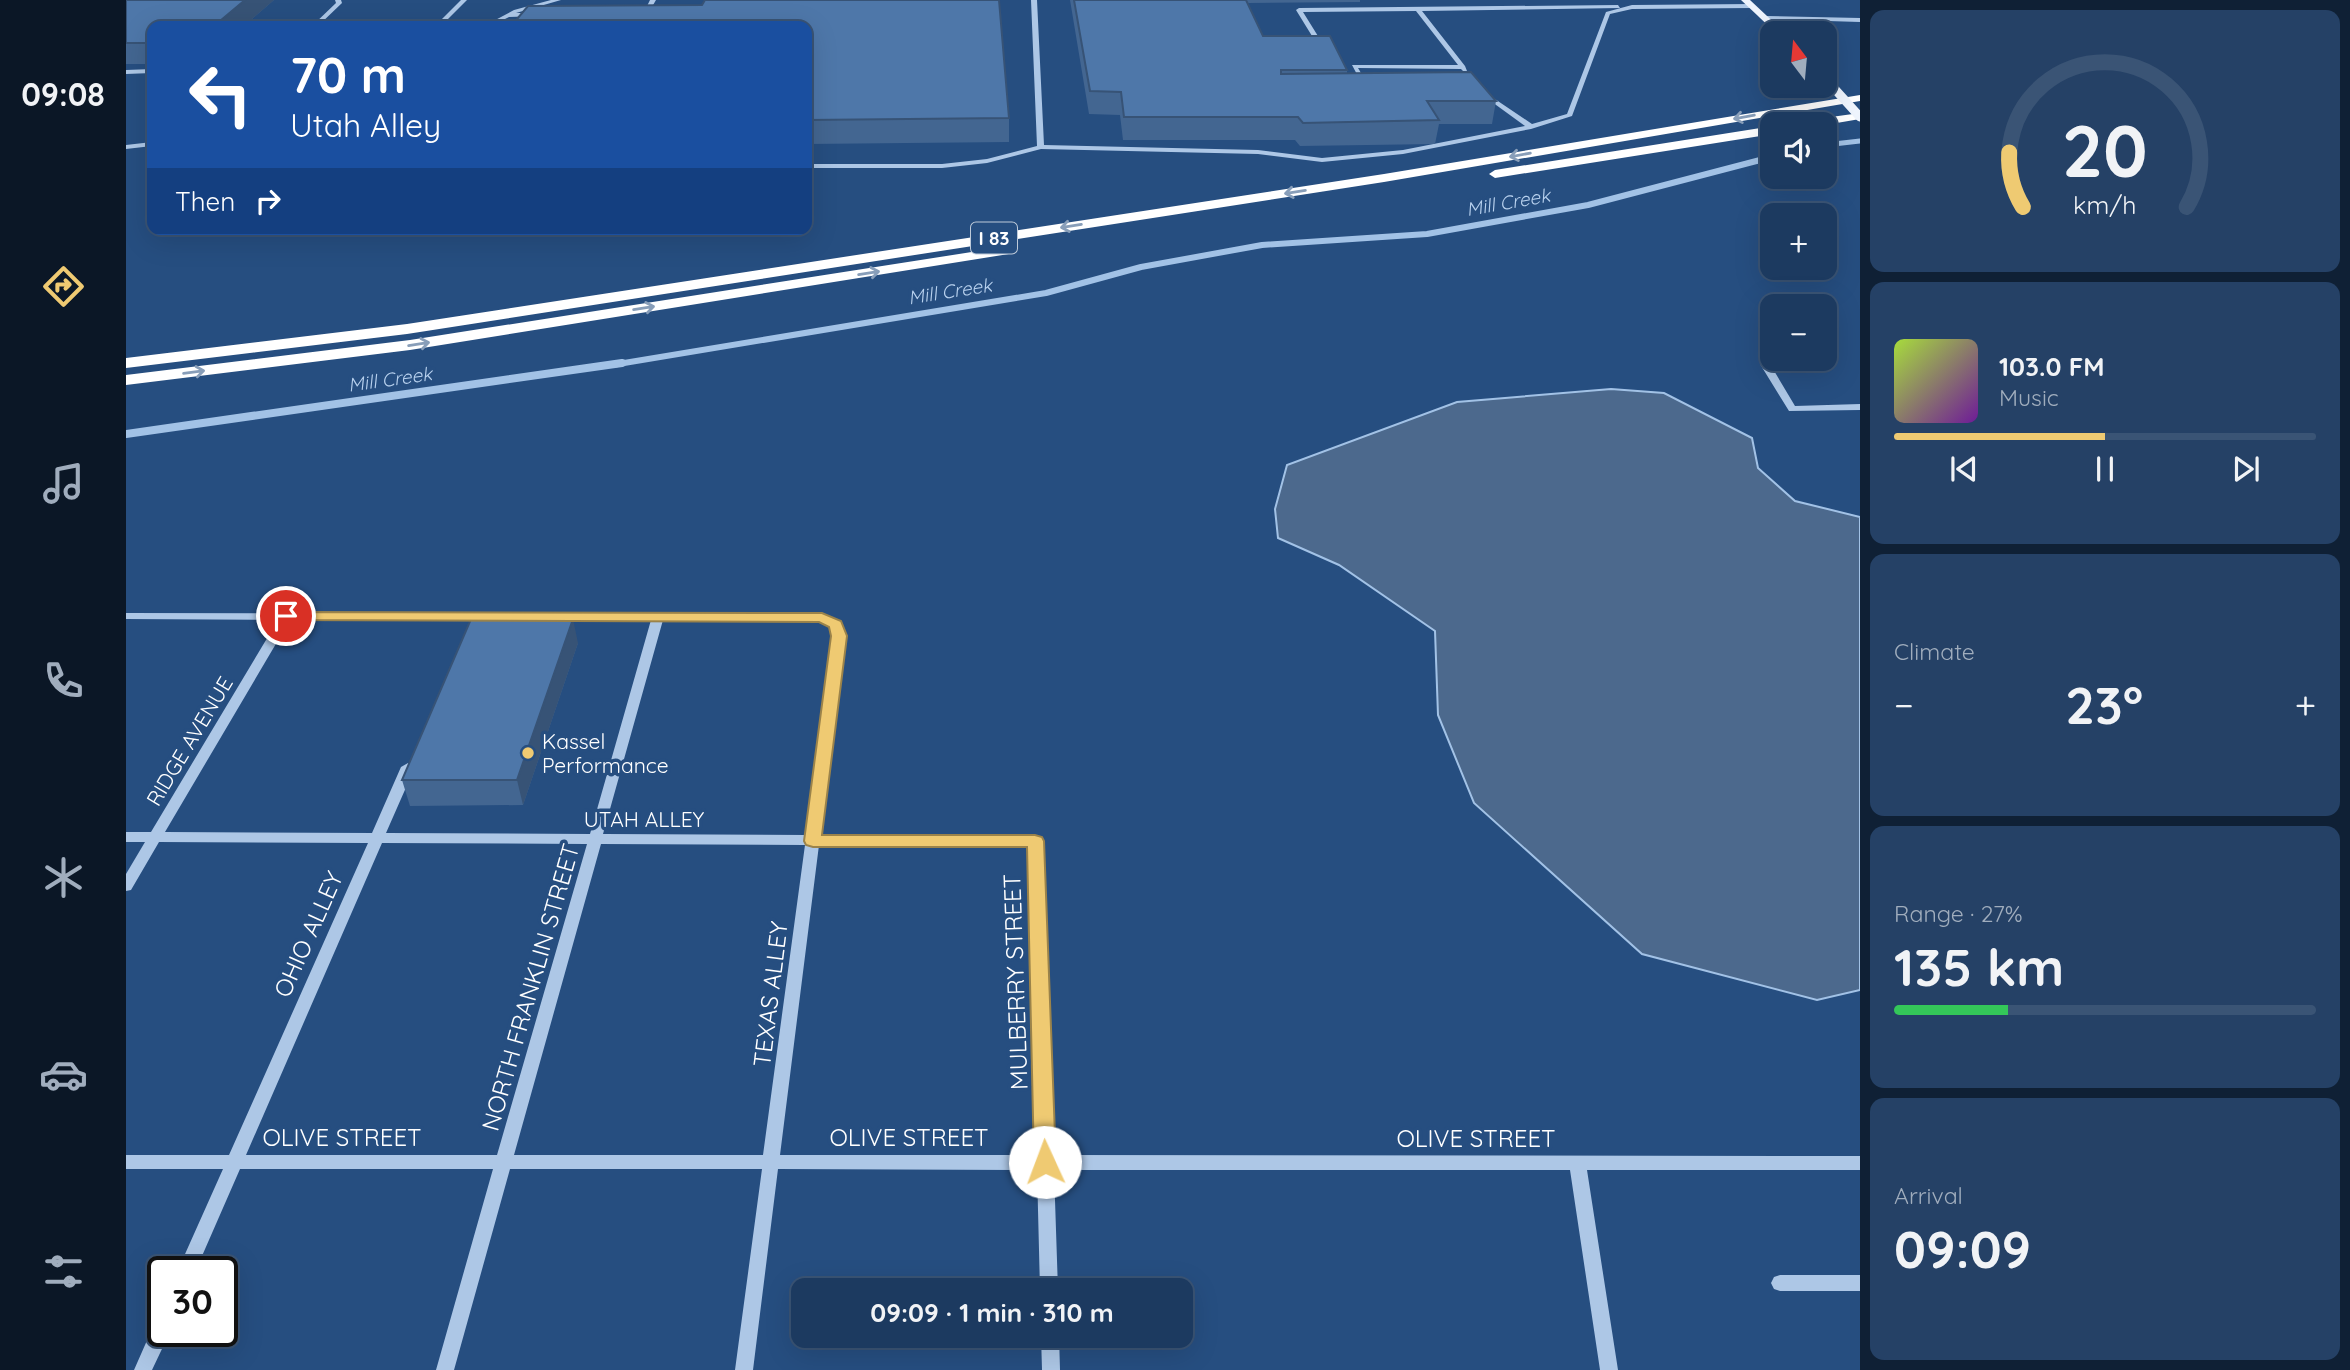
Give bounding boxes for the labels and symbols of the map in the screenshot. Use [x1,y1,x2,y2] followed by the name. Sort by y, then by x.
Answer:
[1760,21,1838,98] north arrow
[1733,111,1756,124] one-way arrow
[1509,149,1532,162] one-way arrow
[1464,183,1554,221] water label: Mill Creek
[1285,185,1307,198] one-way arrow
[1060,220,1083,233] one-way arrow
[971,222,1017,254] road number: I 83
[857,266,880,279] one-way arrow
[906,272,995,309] water label: Mill Creek
[632,301,655,314] one-way arrow
[408,337,430,350] one-way arrow
[346,361,435,397] water label: Mill Creek
[182,365,205,378] one-way arrow
[256,586,316,646] pin
[140,672,238,810] street label: RIDGE AVENUE
[542,728,669,778] place label: Kassel Performance
[520,745,536,761] marker: Kassel Performance
[584,806,705,832] street label: UTAH ALLEY
[475,840,585,1134] street label: NORTH FRANKLIN STREET
[267,866,349,1002] street label: OHIO ALLEY
[996,873,1034,1091] street label: MULBERRY STREET
[746,920,794,1068] street label: TEXAS ALLEY
[262,1122,422,1152] street label: OLIVE STREET
[829,1122,989,1152] street label: OLIVE STREET
[1396,1123,1556,1153] street label: OLIVE STREET
[1008,1125,1082,1199] position arrow
[147,1256,238,1347] speed limit sign: 30

